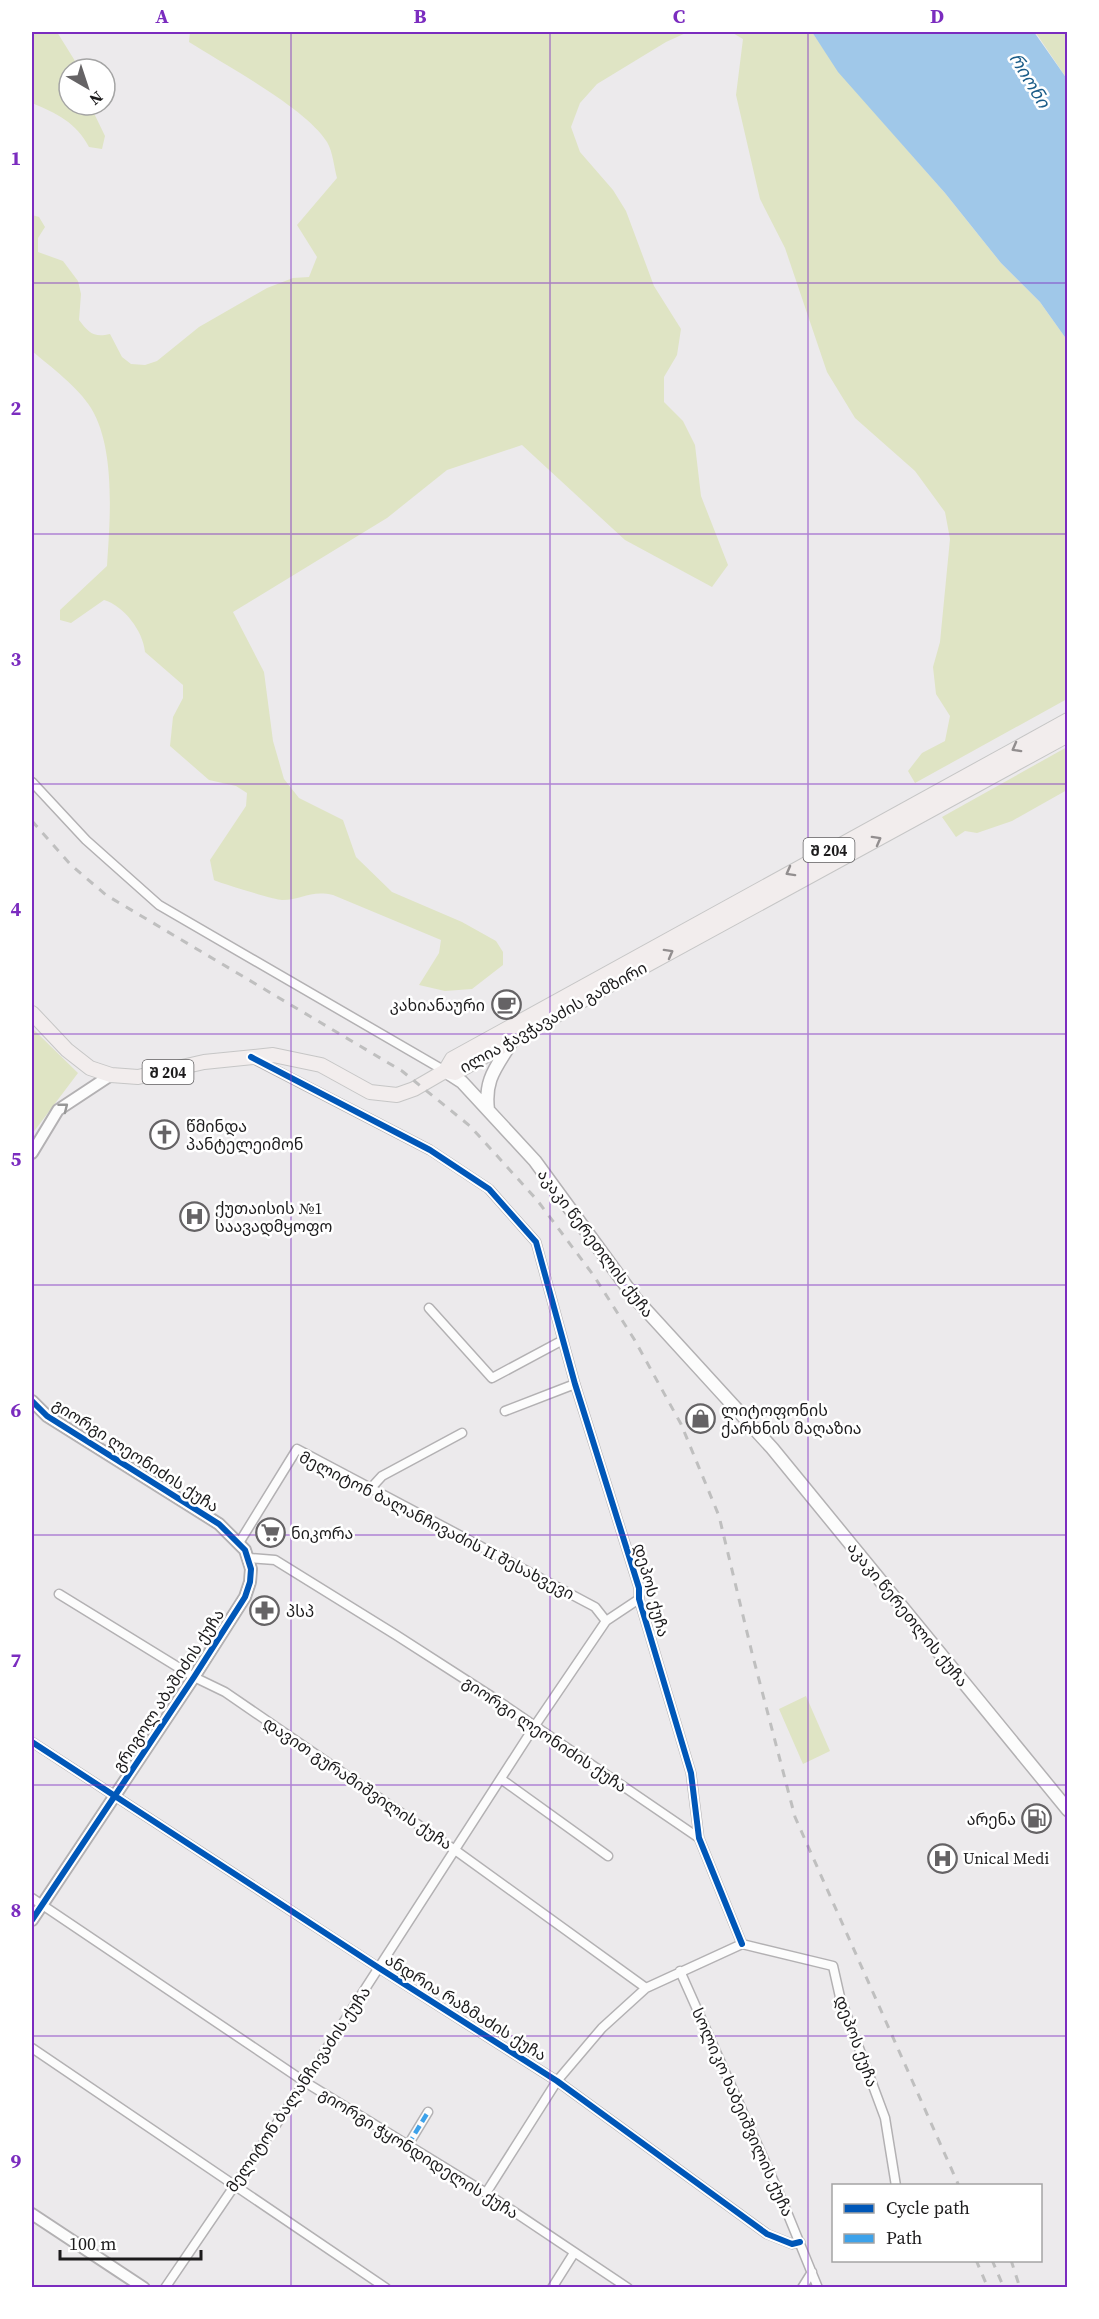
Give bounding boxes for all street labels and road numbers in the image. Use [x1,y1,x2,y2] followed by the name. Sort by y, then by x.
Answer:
[804,838,854,862] road number: შ 204
[455,956,651,1078] street label: ილია ჭავჭავაძის გამზირი
[142,1060,194,1084] road number: შ 204
[533,1164,659,1322] street label: აკაკი წერეთლის ქუჩა
[49,1393,223,1517] street label: გიორგი ლეონიძის ქუჩა
[296,1446,578,1604] street label: მელიტონ ბალანჩივაძის II შესახვევი
[843,1537,973,1691] street label: აკაკი წერეთლის ქუჩა
[629,1541,675,1639] street label: დეპოს ქუჩა
[107,1604,229,1776] street label: გრიგოლ აბაშიძის ქუჩა
[458,1671,632,1797] street label: გიორგი ლეონიძის ქუჩა
[259,1711,457,1855] street label: დავით გურამიშვილის ქუჩა
[381,1948,551,2066] street label: ანდრია რაზმაძის ქუჩა
[221,1982,375,2196] street label: მელიტონ ბალანჩივაძის ქუჩა
[830,1992,884,2090] street label: დეპოს ქუჩა
[687,2004,799,2220] street label: სოლიკო ხაბეიშვილის ქუჩა
[315,2082,523,2224] street label: გიორგი ჭყონდიდელის ქუჩა

